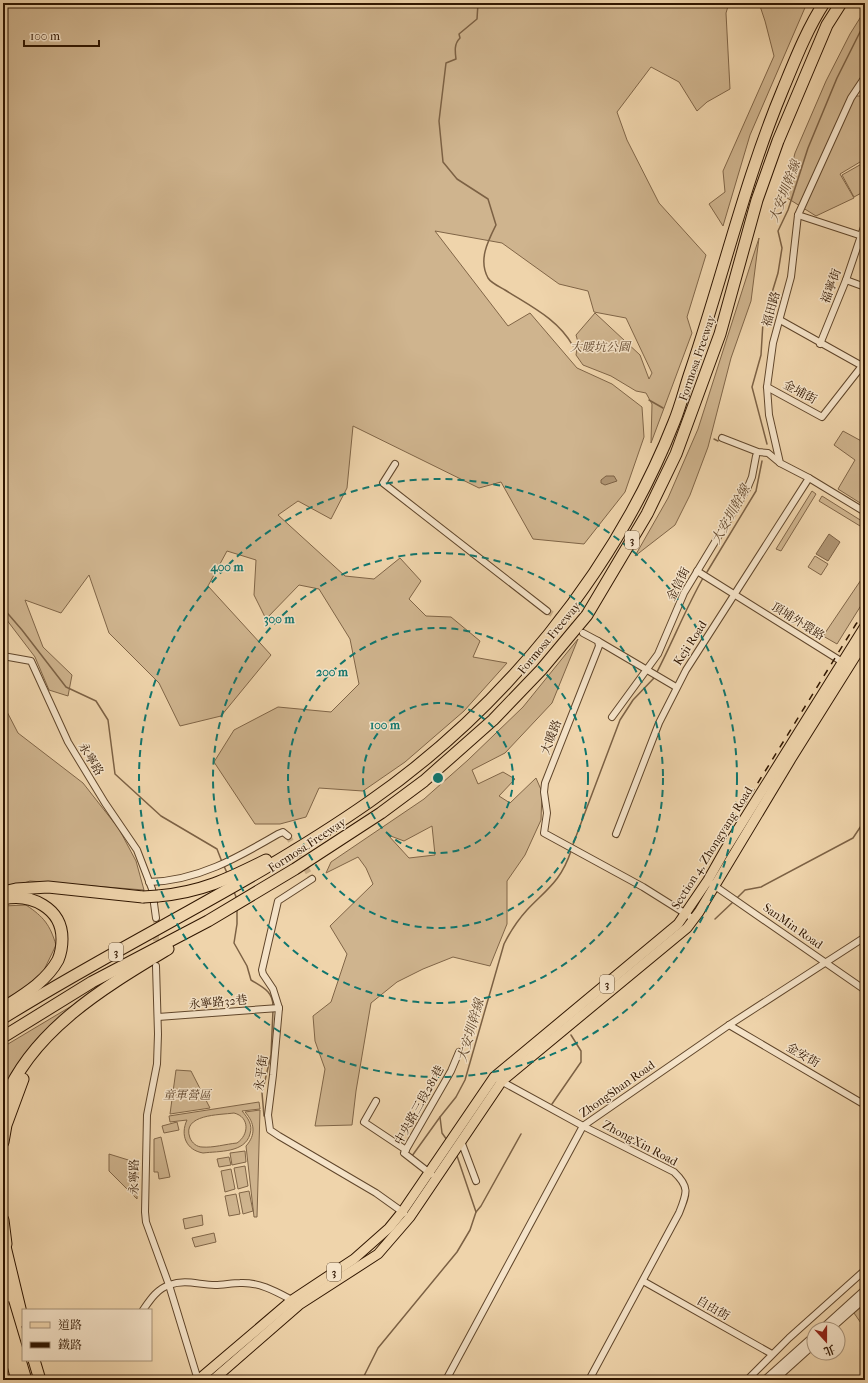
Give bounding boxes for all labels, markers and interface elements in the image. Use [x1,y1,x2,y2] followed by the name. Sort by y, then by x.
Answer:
[24,22,99,48] scale bar
[30,29,60,43] text: 100 m
[766,156,804,224] water label: 大安圳幹線
[818,266,844,305] street label: 福寧街
[759,290,783,328] street label: 福田路
[676,313,718,403] street label: Formosa Freeway
[570,340,632,354] park label: 大暖坑公園
[781,377,820,407] street label: 金埔街
[708,480,754,546] water label: 大安圳幹線
[625,531,639,549] road number: 3
[210,560,244,575] text: 400 m
[664,564,693,603] street label: 金信街
[515,599,584,677] street label: Formosa Freeway
[769,599,827,643] street label: 頂埔外環路
[264,612,295,627] text: 300 m
[670,618,710,668] street label: Keji Road
[316,665,349,679] text: 200 m
[370,718,401,732] text: 100 m
[538,718,564,756] street label: 大暖路
[76,740,106,778] street label: 永寧路
[431,771,445,785] centre of rings
[668,784,756,912] street label: Section 4, Zhongyang Road
[266,814,349,875] street label: Formosa Freeway
[761,900,826,952] street label: SanMin Road
[109,943,123,961] road number: 3
[600,975,614,993] road number: 3
[188,992,248,1012] street label: 永寧路32巷
[454,995,487,1063] water label: 大安圳幹線
[784,1040,823,1071] street label: 金安街
[252,1053,271,1092] street label: 永平街
[577,1057,658,1120] street label: ZhongShan Road
[391,1063,447,1147] street label: 中央路三段281巷
[163,1088,213,1102] park label: 童軍營區
[600,1117,680,1169] street label: ZhongXin Road
[127,1159,141,1195] street label: 永寧路
[327,1263,341,1281] road number: 3
[694,1293,733,1324] street label: 自由街
[22,1309,152,1361] legend
[58,1318,82,1332] text: 道路
[806,1321,846,1361] north arrow
[58,1338,82,1352] text: 鐵路
[822,1342,837,1358] text: 北

